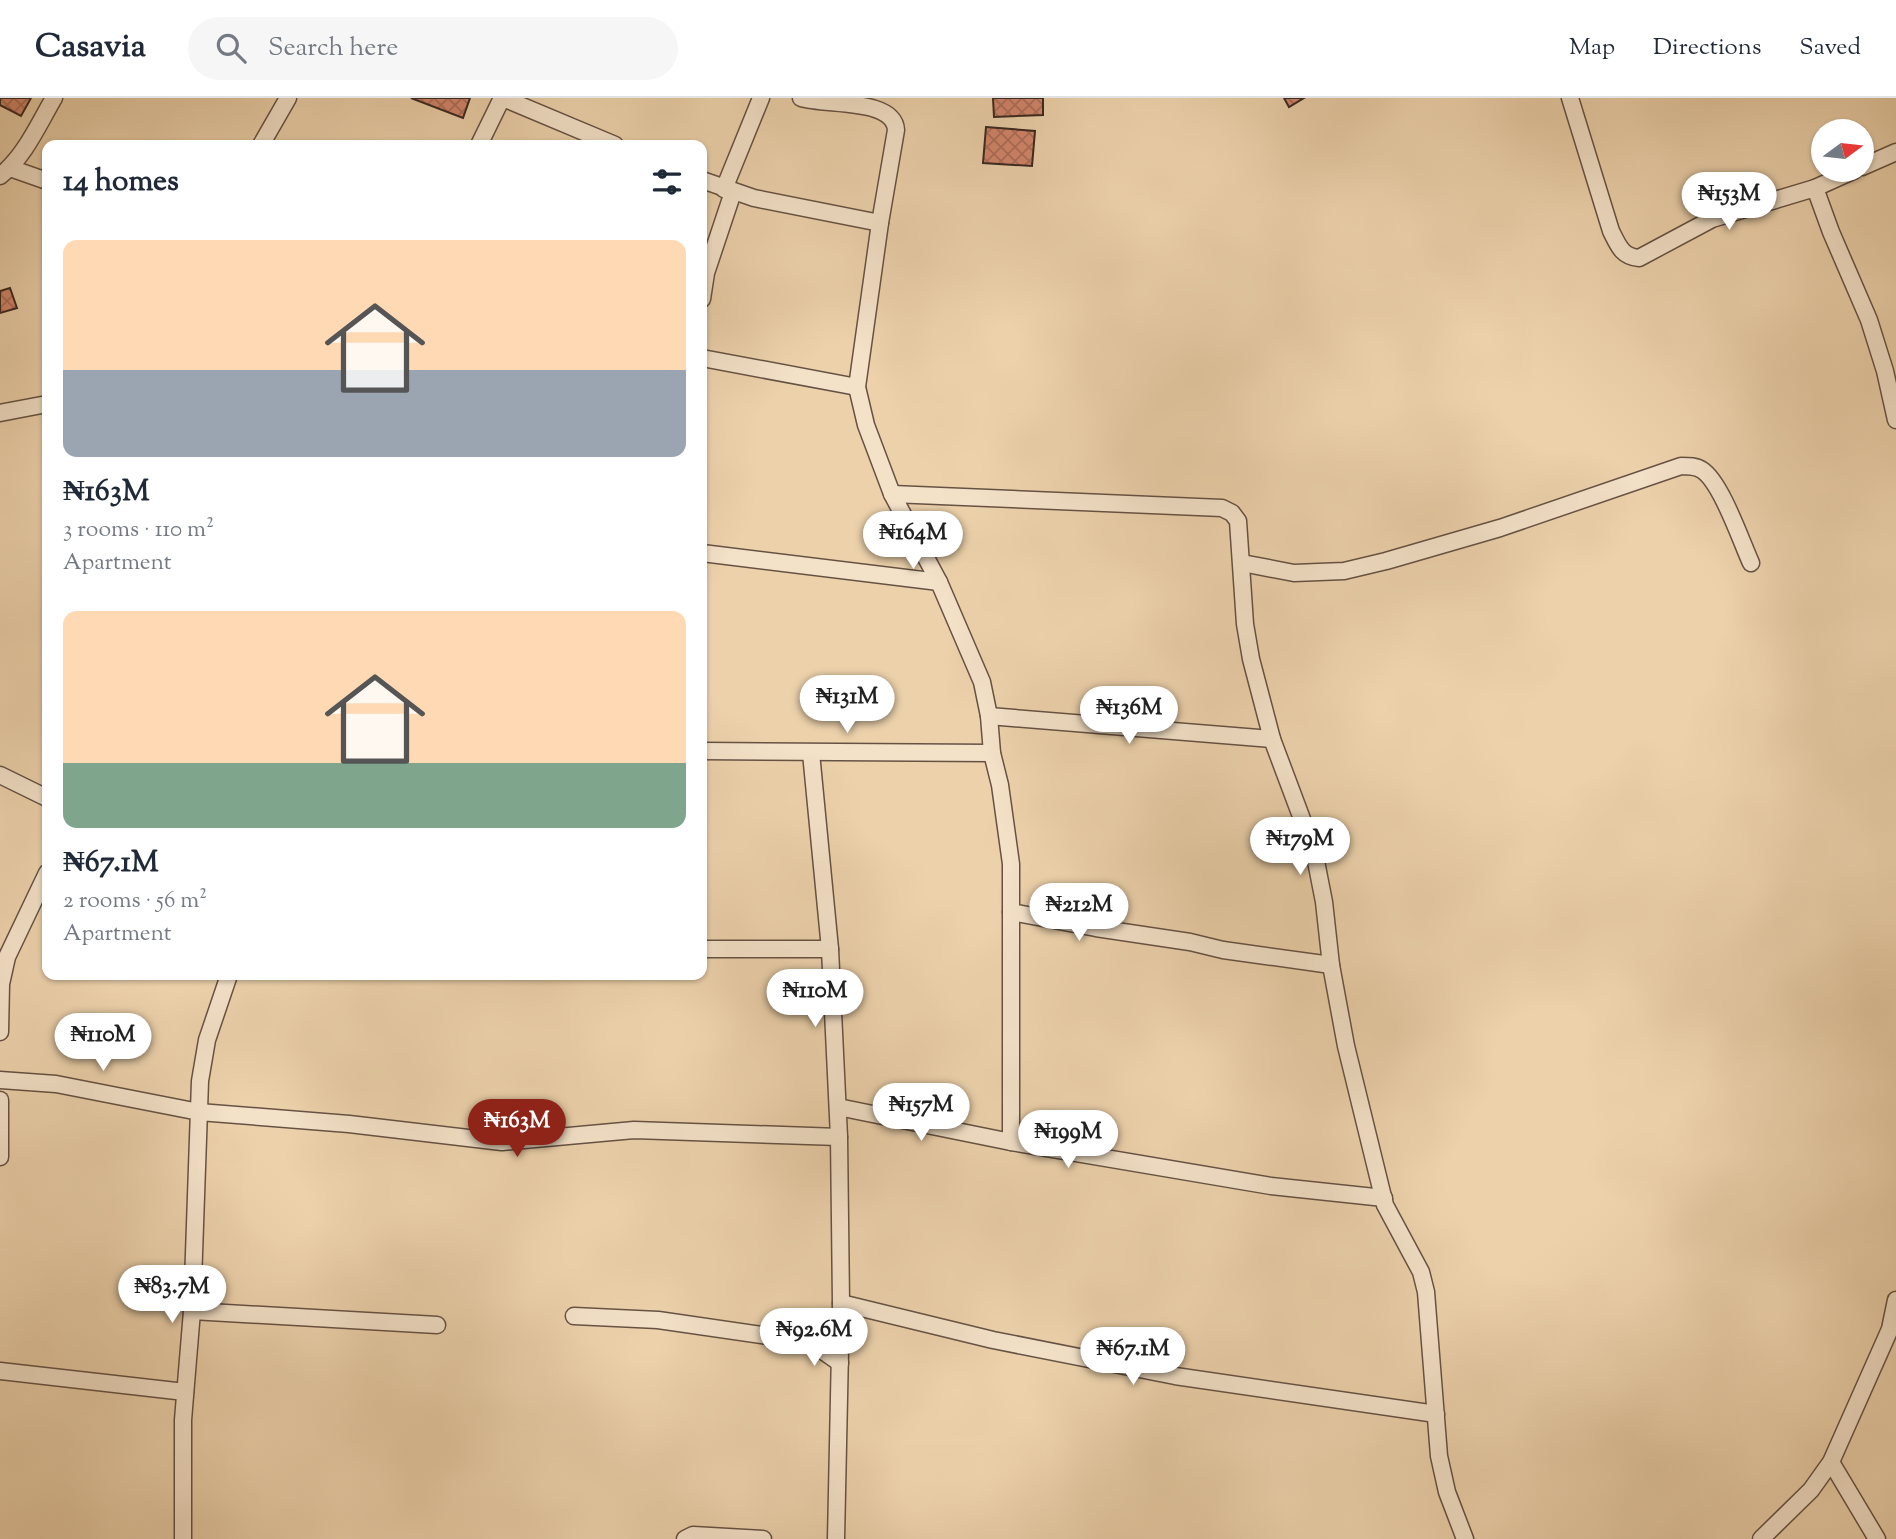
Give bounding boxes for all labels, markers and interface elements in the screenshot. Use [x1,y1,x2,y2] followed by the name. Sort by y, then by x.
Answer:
[188,17,678,80] search box
[35,24,146,72] text: Casavia
[212,29,250,67] icon: search
[268,30,398,67] text: Search here
[1569,31,1615,65] text: Map
[1653,31,1761,65] text: Directions
[1799,31,1861,65] text: Saved
[1811,119,1874,182] north arrow
[1811,119,1874,182] map controls
[63,161,179,204] text: 14 homes
[648,163,686,201] icon: filters
[1680,172,1778,232] pin: ₦153M
[1698,178,1760,211] text: ₦153M
[312,285,438,411] icon: home
[63,471,149,514] text: ₦163M
[864,512,962,571] pin: ₦164M
[63,514,214,547] text: 3 rooms · 110 m²
[879,517,947,550] text: ₦164M
[63,547,172,580] text: Apartment
[312,656,438,782] icon: home
[798,676,896,735] pin: ₦131M
[816,681,878,714] text: ₦131M
[1080,686,1178,746] pin: ₦136M
[1096,692,1162,725] text: ₦136M
[1251,818,1349,877] pin: ₦179M
[1266,823,1334,856] text: ₦179M
[63,842,159,885] text: ₦67.1M
[1030,884,1128,943] pin: ₦212M
[63,885,207,918] text: 2 rooms · 56 m²
[1045,889,1113,922] text: ₦212M
[63,918,172,951] text: Apartment
[766,970,864,1029] pin: ₦110M
[783,975,847,1008] text: ₦110M
[54,1014,152,1073] pin: ₦110M
[71,1019,135,1052] text: ₦110M
[872,1084,970,1143] pin: ₦157M
[889,1089,953,1122] text: ₦157M
[468,1100,566,1159] pin: ₦163M
[484,1105,550,1138] text: ₦163M
[1019,1110,1117,1170] pin: ₦199M
[1034,1116,1102,1149] text: ₦199M
[115,1266,229,1325] pin: ₦83.7M
[134,1271,210,1304] text: ₦83.7M
[757,1308,871,1368] pin: ₦92.6M
[776,1314,852,1347] text: ₦92.6M
[1076,1328,1190,1387] pin: ₦67.1M
[1096,1333,1170,1366] text: ₦67.1M

